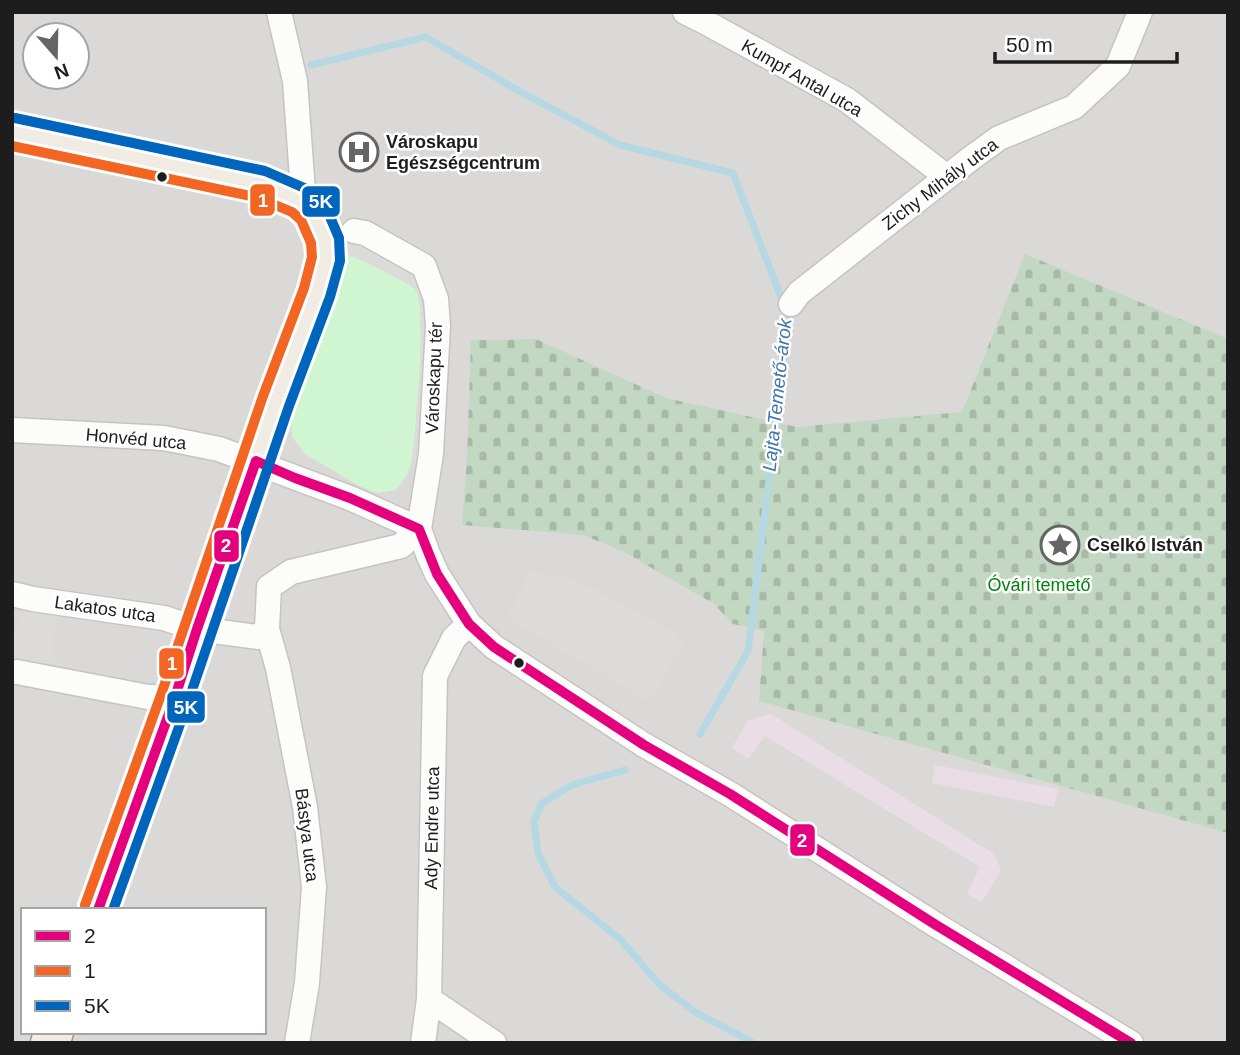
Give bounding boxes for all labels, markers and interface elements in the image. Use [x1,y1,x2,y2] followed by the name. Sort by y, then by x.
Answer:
[21,21,91,91] north arrow
[995,21,1177,65] scale bar
[1006,33,1053,56] text: 50 m
[738,35,867,121] street label: Kumpf Antal utca
[52,59,72,84] text: N
[338,131,380,173] hospital icon: Városkapu Egészségcentrum
[386,132,540,173] place label: Városkapu Egészségcentrum
[878,134,1002,234] street label: Zichy Mihály utca
[155,170,169,184] unlabelled marker
[249,183,276,217] line badge: 1
[301,185,341,218] line badge: 5K
[258,190,269,211] text: 1
[309,191,333,212] text: 5K
[759,316,796,472] water label: Lajta-Temető-árok
[422,322,446,434] street label: Városkapu tér
[85,425,188,453] street label: Honvéd utca
[1039,524,1081,566] place icon: Cselkó István
[213,529,240,563] line badge: 2
[221,535,231,556] text: 2
[1087,535,1203,555] place label: Cselkó István
[987,574,1091,595] park label: Óvári temető
[53,592,158,626] street label: Lakatos utca
[158,647,185,680] line badge: 1
[167,653,178,674] text: 1
[512,656,526,670] unlabelled marker
[166,690,206,724] line badge: 5K
[174,697,198,718] text: 5K
[421,765,443,890] street label: Ady Endre utca
[291,787,323,884] street label: Bástya utca
[789,823,816,857] line badge: 2
[797,830,807,851] text: 2
[21,908,266,1034] legend
[84,924,96,947] text: 2
[84,959,96,982] text: 1
[84,994,110,1017] text: 5K

